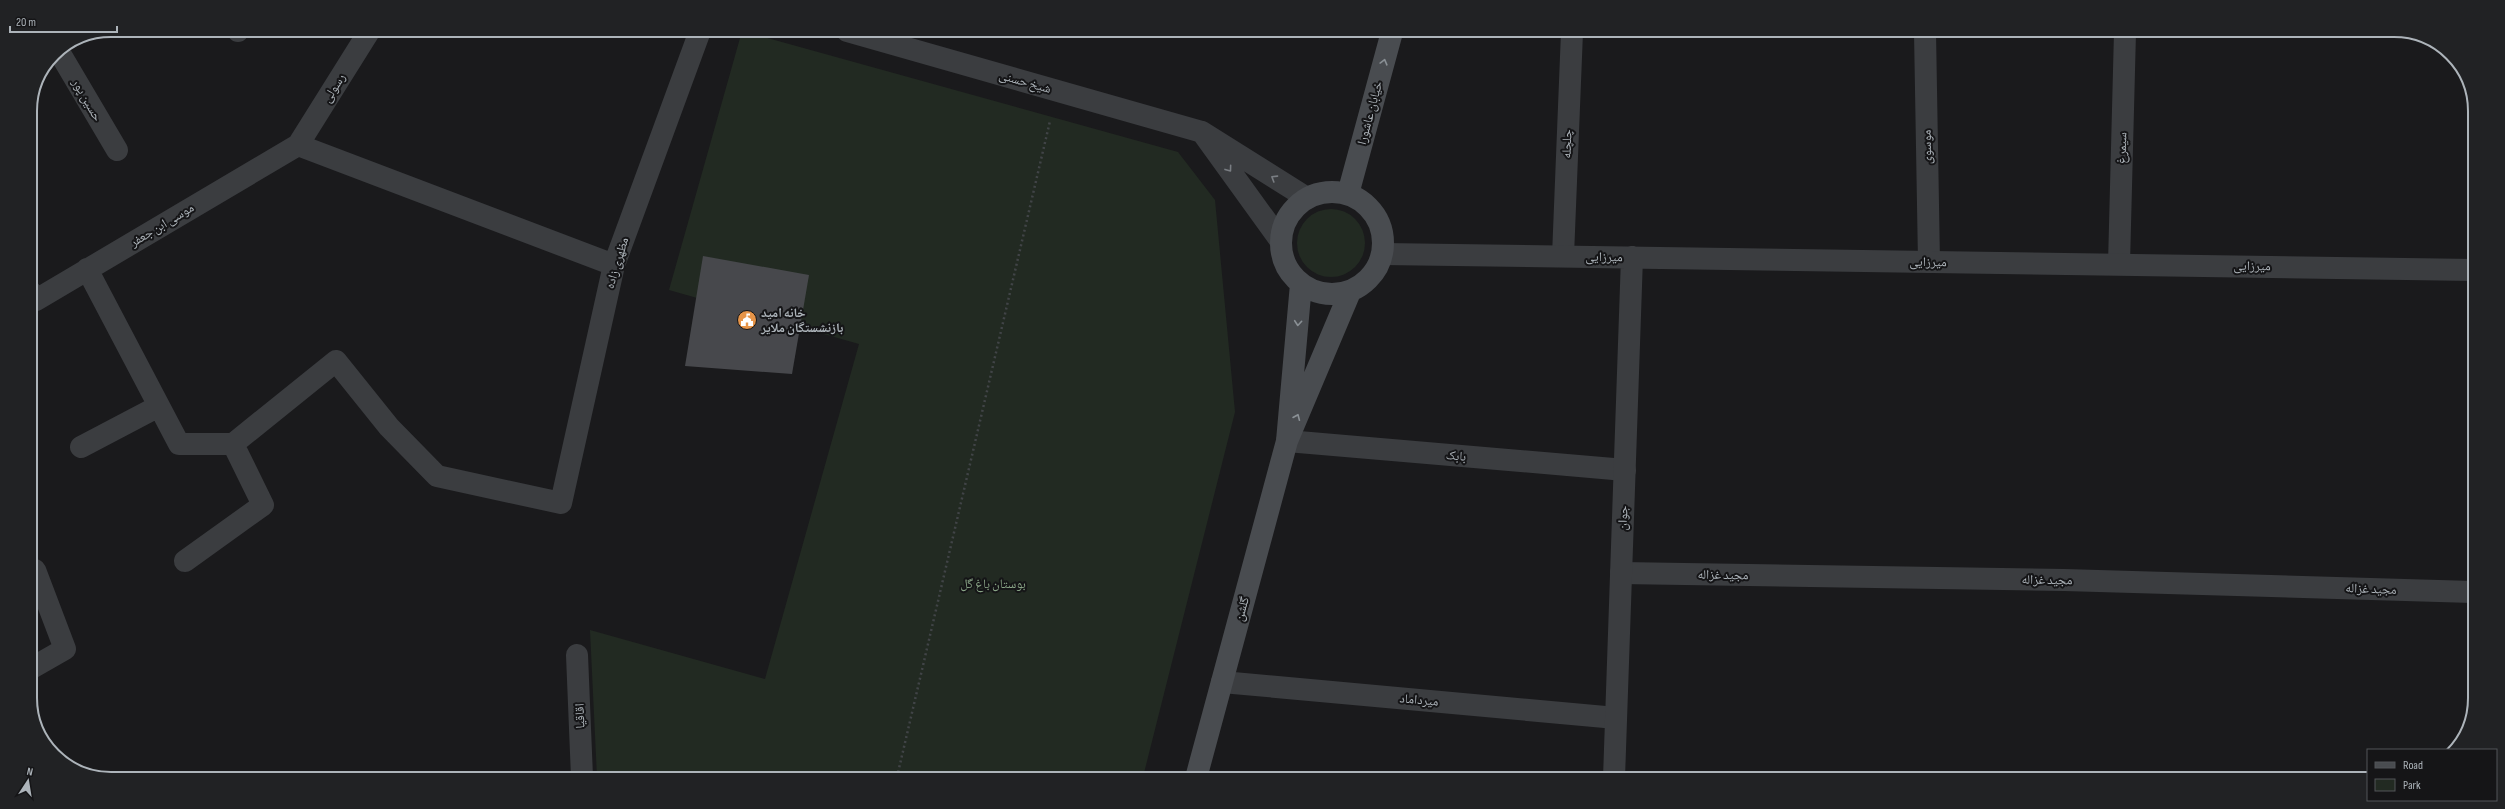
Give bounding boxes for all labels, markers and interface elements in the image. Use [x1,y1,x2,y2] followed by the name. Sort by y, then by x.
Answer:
[10,8,117,34] scale bar
[16,15,36,30] text: 20 m
[1379,59,1388,66] one-way arrow
[997,67,1053,98] street label: شیخ حسنی
[319,70,349,106] street label: رسولی
[68,75,106,124] street label: حسین پور
[1354,79,1386,147] street label: خیابان عاشورا
[1558,129,1576,159] street label: چلچله
[1919,129,1935,164] street label: موسوی
[2114,132,2131,164] street label: سیمرغ
[1224,164,1231,171] one-way arrow
[1271,175,1278,182] one-way arrow
[126,200,197,251] street label: موسی ابن جعفر
[602,235,632,291] street label: مظهری زاده
[1585,249,1623,265] street label: میرزایی
[1909,254,1947,270] street label: میرزایی
[2233,258,2271,274] street label: میرزایی
[760,305,844,336] place label: خانه امید بازنشستگان ملایر
[736,309,758,331] public building icon: خانه امید بازنشستگان ملایر
[1293,320,1302,326] one-way arrow
[1293,414,1301,421] one-way arrow
[1445,447,1467,465] street label: بابک
[1615,505,1631,531] street label: جوان
[1697,567,1749,583] street label: مجید غزاله
[2021,572,2073,588] street label: مجید غزاله
[960,576,1026,593] park label: بوستان باغ گل
[2345,580,2397,598] street label: مجید غزاله
[1231,594,1253,623] street label: گلشن
[1399,690,1439,710] street label: میرداماد
[572,703,588,729] street label: اقاقیا
[2367,749,2497,801] legend
[2403,758,2423,773] text: Road
[8,761,48,801] north arrow
[26,765,34,779] text: N
[2403,778,2421,793] text: Park

